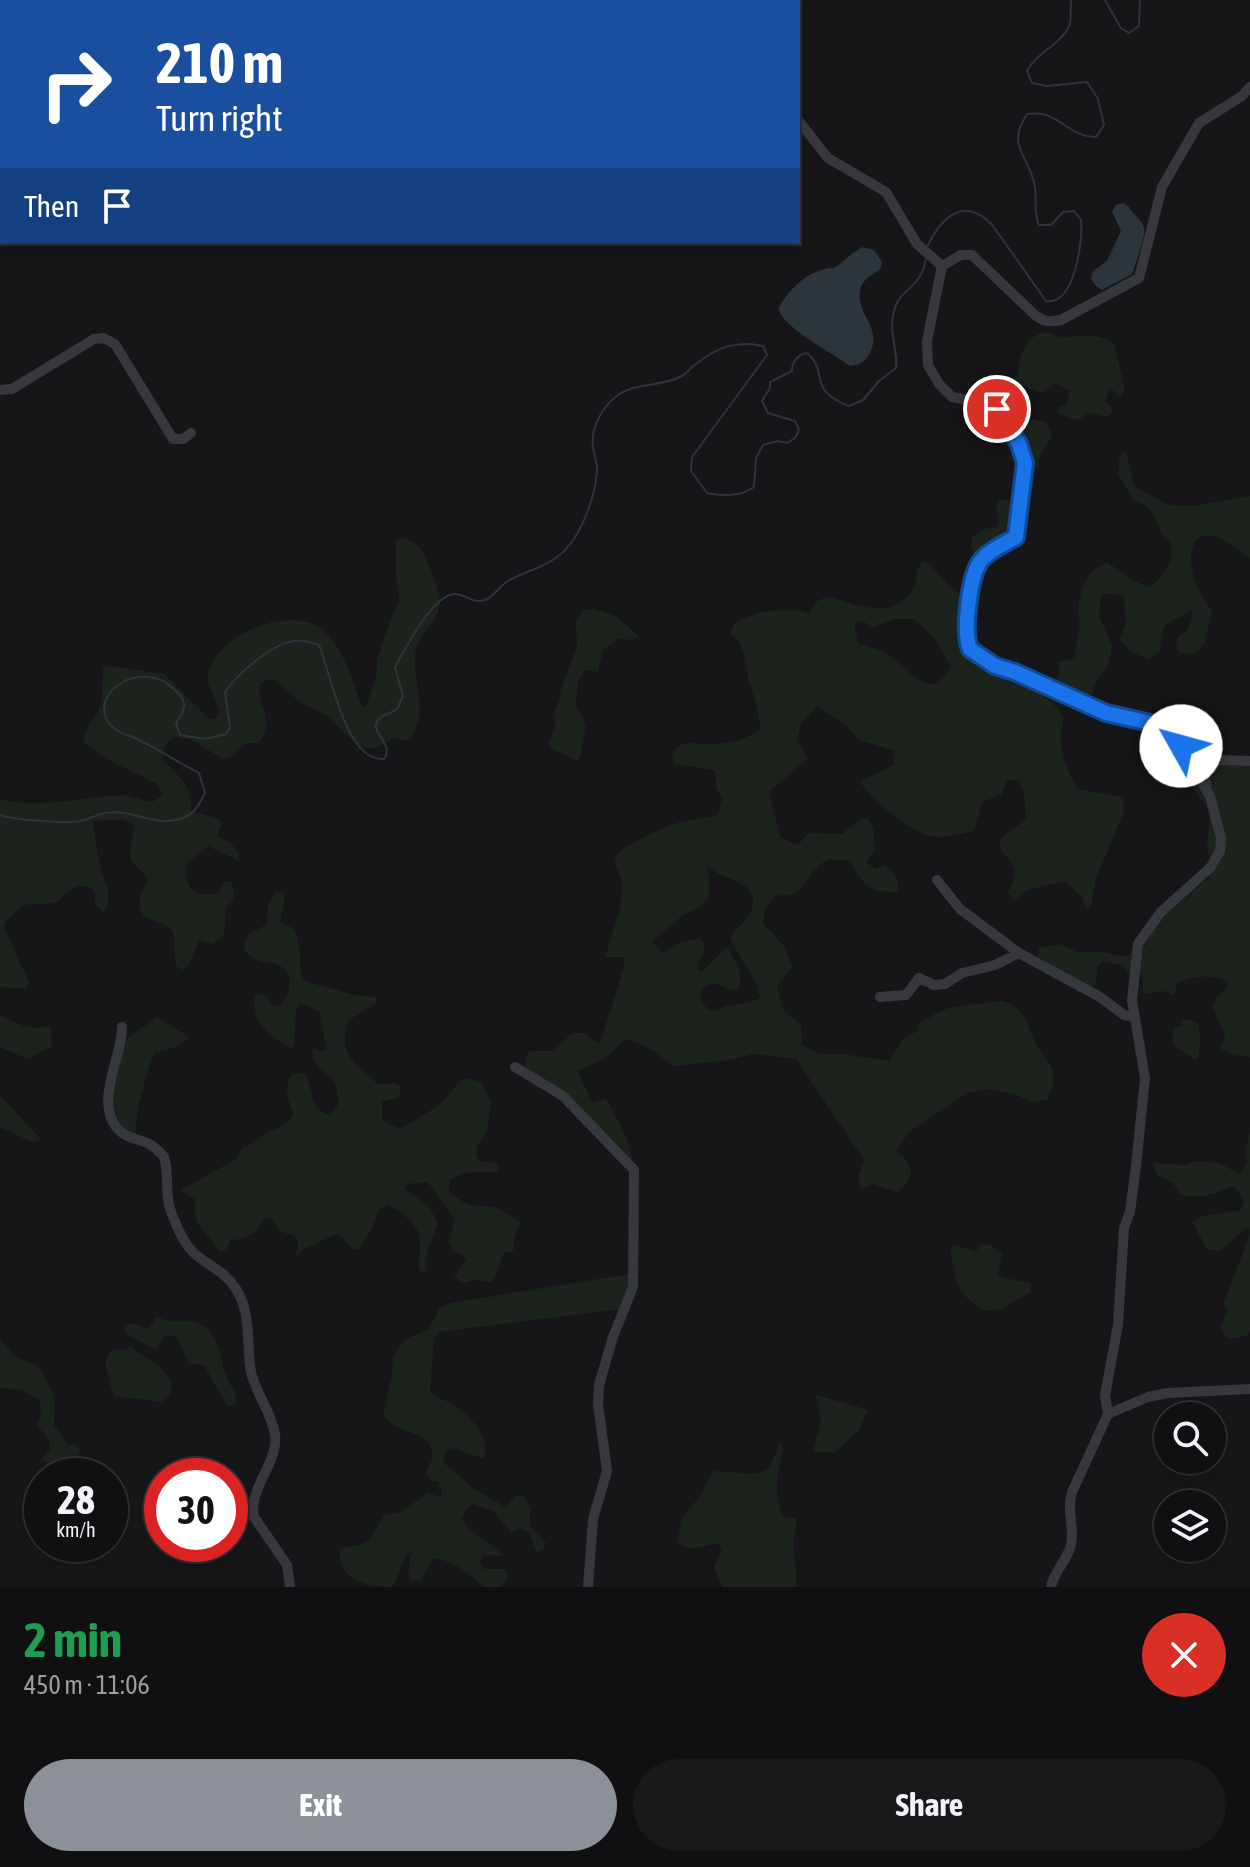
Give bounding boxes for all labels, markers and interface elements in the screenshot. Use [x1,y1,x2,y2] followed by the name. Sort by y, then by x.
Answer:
[156,31,283,95] text: 210 m
[24,32,128,136] icon: right
[156,97,283,139] text: Turn right
[95,184,139,228] icon: arrive
[24,189,79,223] text: Then
[963,375,1031,443] pin
[975,387,1019,431] icon: arrive
[1139,704,1223,788] position arrow
[1154,1402,1226,1562] map controls
[1154,1402,1226,1474] button: search
[144,1458,248,1562] speed limit sign: 30
[57,1477,95,1522] text: 28
[1154,1490,1226,1562] button: layers
[56,1518,96,1541] text: km/h
[24,1612,122,1667] text: 2 min
[1142,1613,1226,1697] button: close
[24,1670,150,1700] text: 450 m · 11:06
[24,1759,617,1851] button: Exit
[633,1759,1226,1851] button: Share

